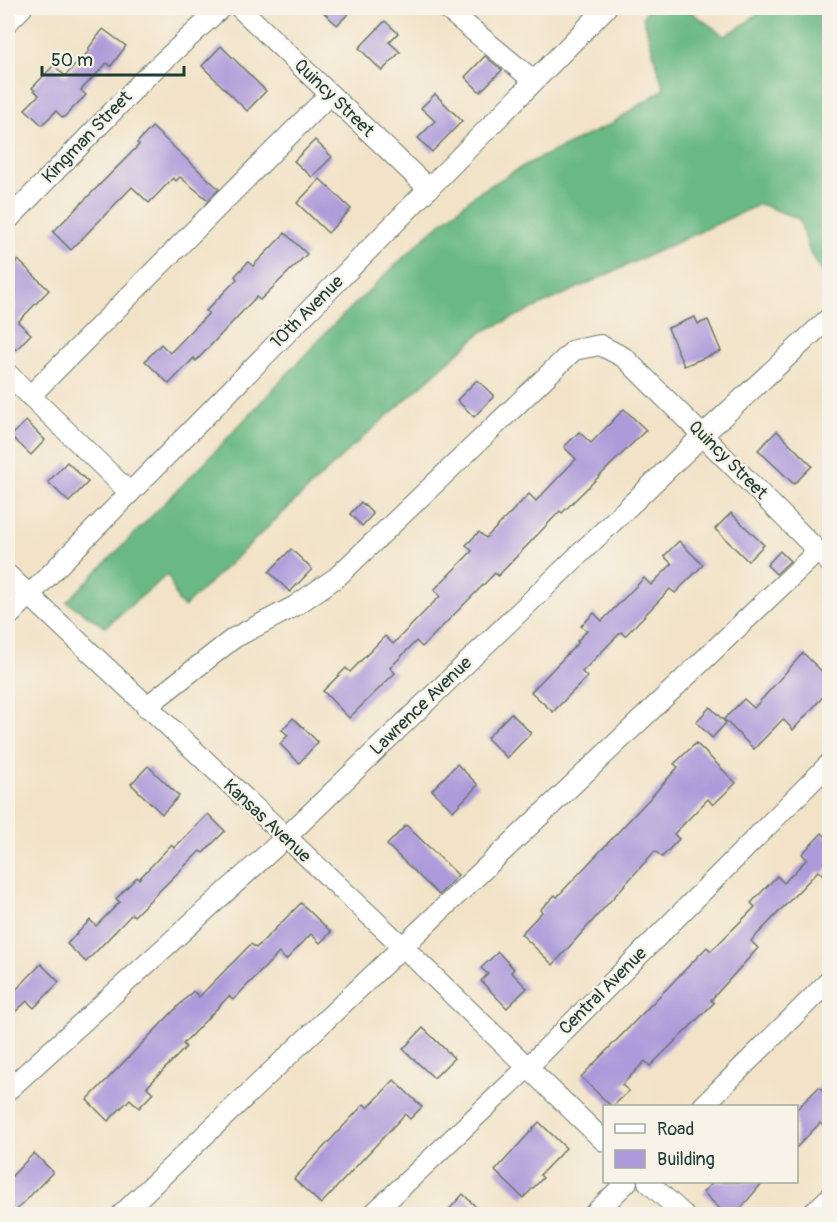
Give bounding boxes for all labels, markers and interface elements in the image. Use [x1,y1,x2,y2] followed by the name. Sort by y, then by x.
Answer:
[42,39,184,77] scale bar
[51,49,93,72] text: 50 m
[289,54,380,142] street label: Quincy Street
[37,85,137,188] street label: Kingman Street
[266,270,349,353] street label: 10th Avenue
[684,416,773,505] street label: Quincy Street
[365,652,477,760] street label: Lawrence Avenue
[218,774,316,868] street label: Kansas Avenue
[554,942,652,1040] street label: Central Avenue
[603,1105,798,1183] legend
[657,1118,694,1141] text: Road
[657,1148,715,1171] text: Building

